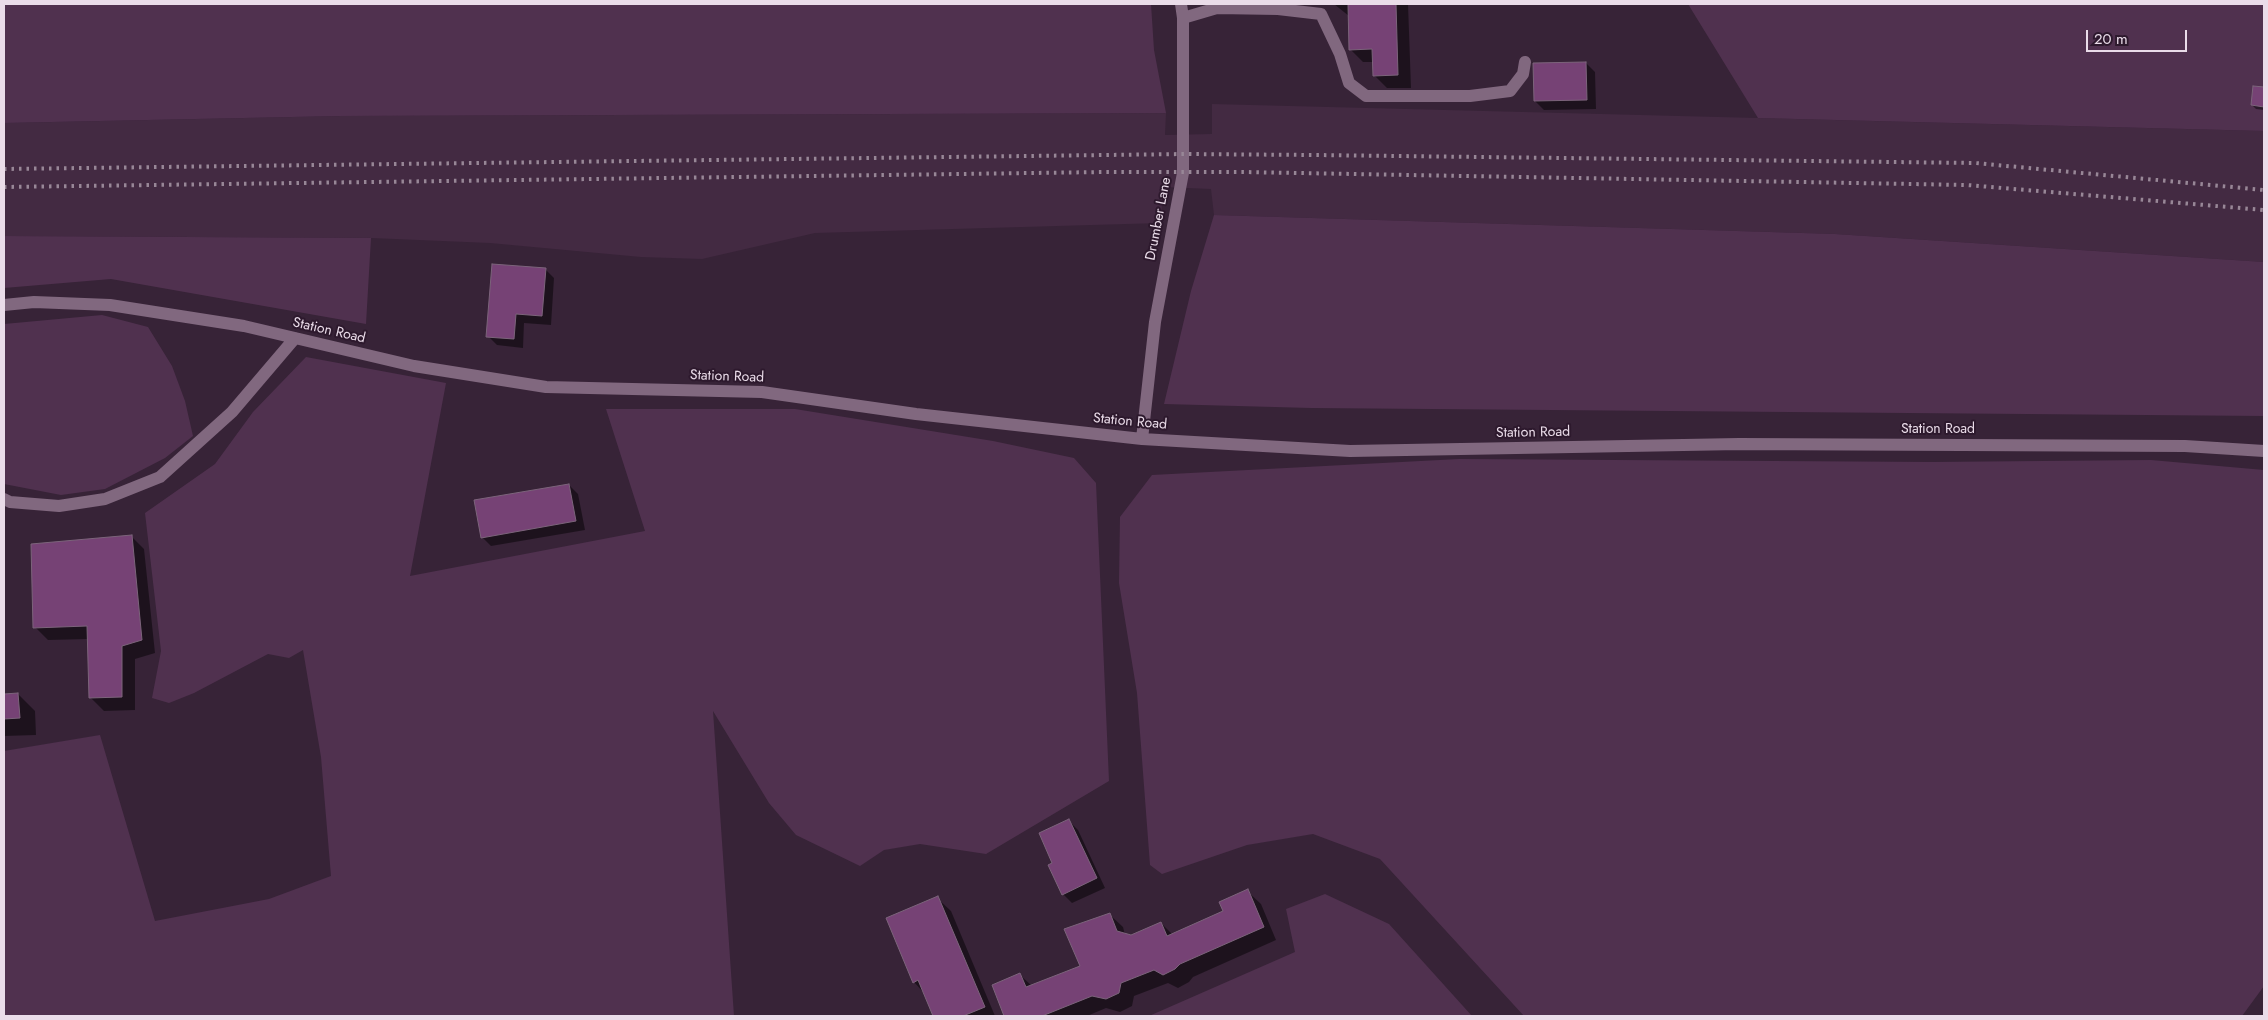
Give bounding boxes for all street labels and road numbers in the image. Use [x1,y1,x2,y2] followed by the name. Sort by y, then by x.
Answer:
[1143,176,1175,262] street label: Drumber Lane
[291,314,367,348] street label: Station Road
[690,367,764,387] street label: Station Road
[1092,410,1168,434] street label: Station Road
[1901,422,1975,438] street label: Station Road
[1496,424,1570,442] street label: Station Road

